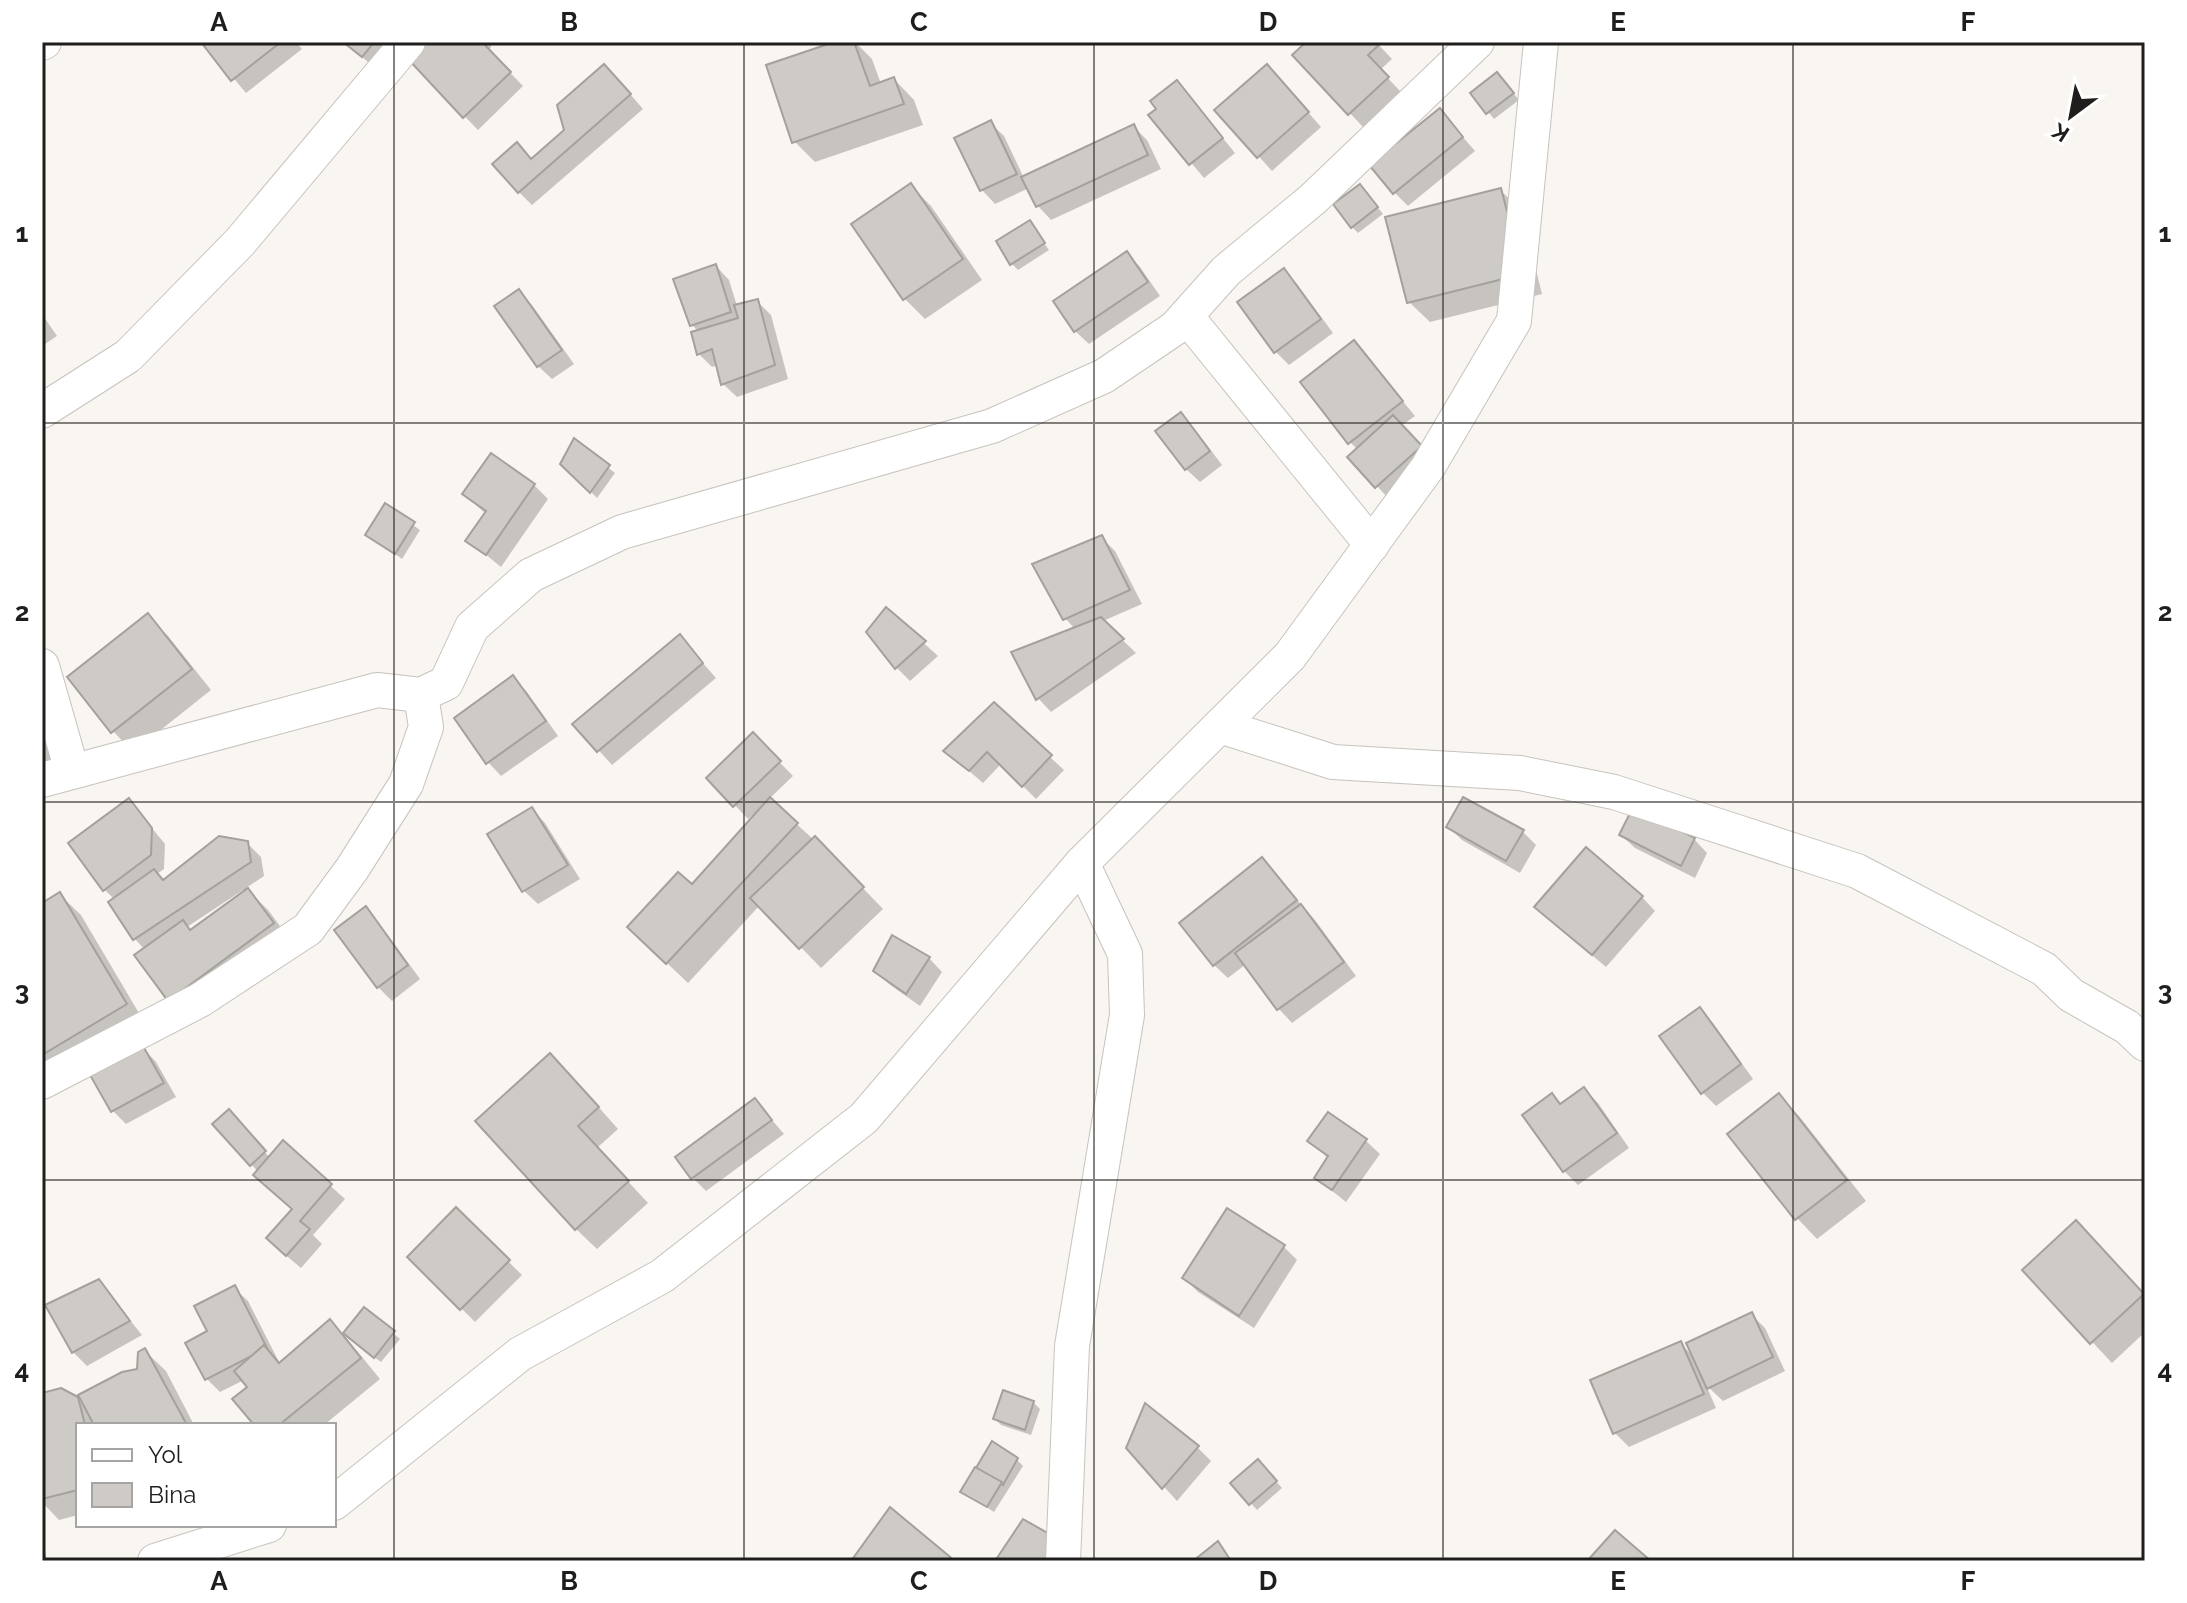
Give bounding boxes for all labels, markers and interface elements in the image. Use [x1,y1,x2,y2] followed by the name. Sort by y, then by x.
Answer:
[210,7,228,37] text: A
[560,7,578,37] text: B
[910,7,928,37] text: C
[1259,7,1277,37] text: D
[1610,7,1626,37] text: E
[1961,7,1976,37] text: F
[2031,76,2111,156] north arrow
[2047,118,2074,148] text: K
[16,218,29,248] text: 1
[2159,218,2172,248] text: 1
[15,597,29,627] text: 2
[2158,597,2172,627] text: 2
[15,976,29,1006] text: 3
[2158,976,2172,1006] text: 3
[15,1355,29,1385] text: 4
[2158,1355,2172,1385] text: 4
[76,1423,336,1527] legend
[148,1440,183,1469] text: Yol
[148,1480,196,1509] text: Bina
[210,1566,228,1596] text: A
[560,1566,578,1596] text: B
[910,1566,928,1596] text: C
[1259,1566,1277,1596] text: D
[1610,1566,1626,1596] text: E
[1961,1566,1976,1596] text: F

